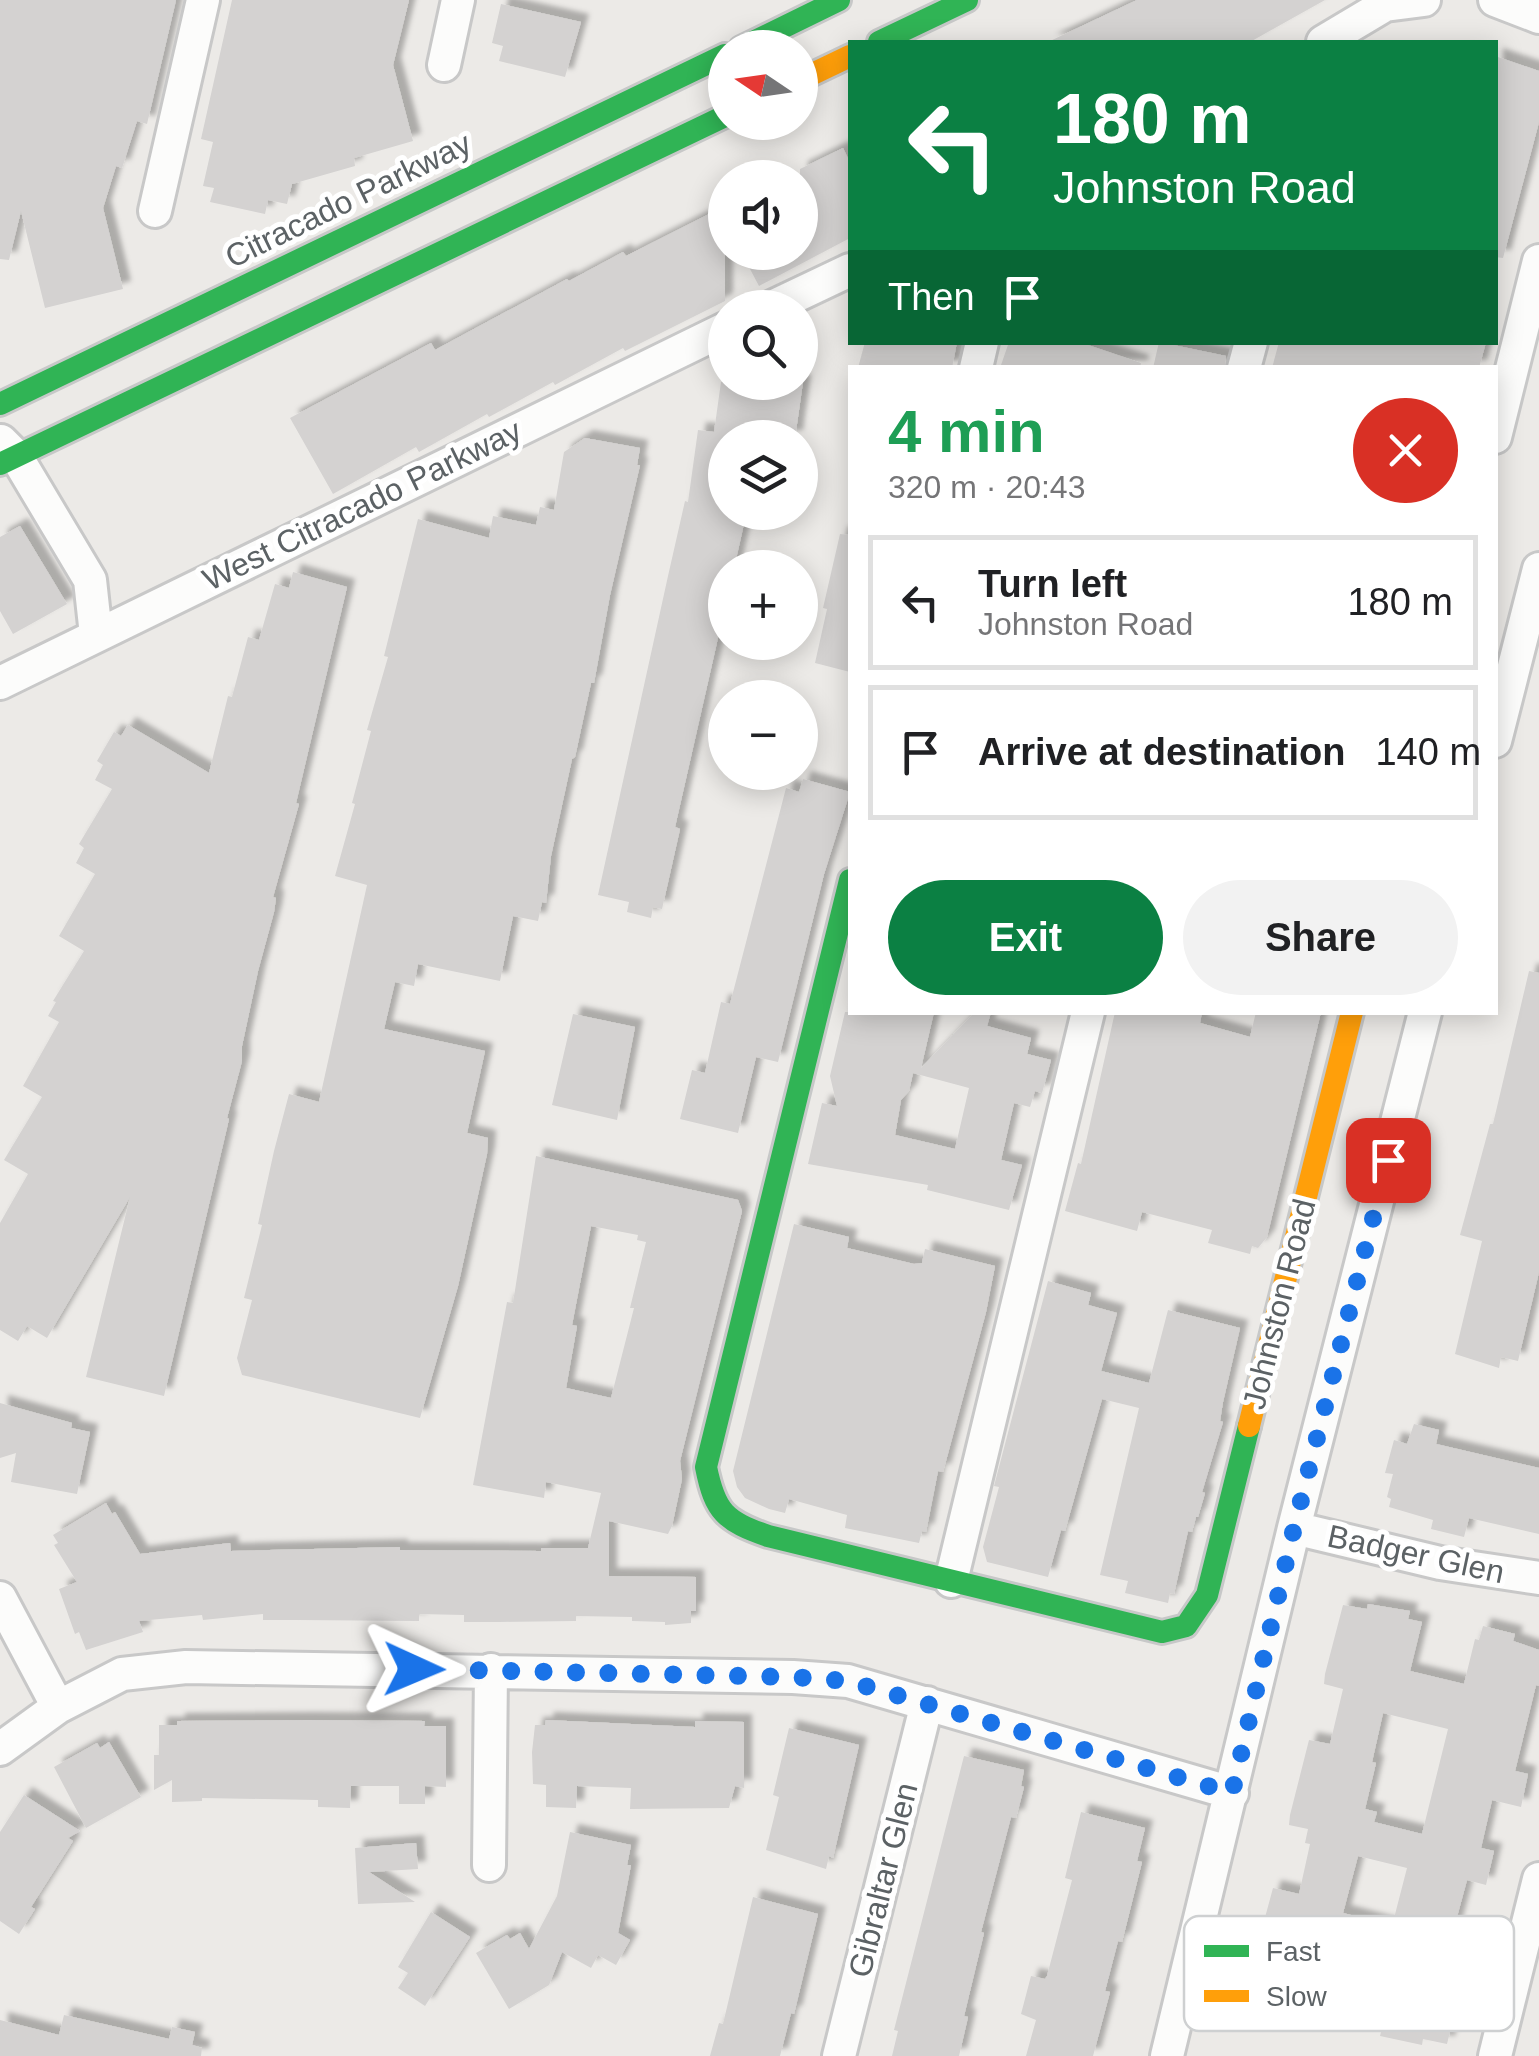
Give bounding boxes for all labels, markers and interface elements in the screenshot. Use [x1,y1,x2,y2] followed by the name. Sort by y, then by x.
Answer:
[708,30,818,140] north arrow
[708,30,818,790] map controls
[888,80,1018,210] icon: left
[1053,80,1251,158] text: 180 m
[219,125,477,275] street label: Citracado Parkway
[708,160,818,270] button: sound
[1053,162,1356,213] text: Johnston Road
[995,270,1050,325] icon: arrive
[888,276,975,318] text: Then
[708,290,818,400] button: search
[888,398,1045,465] text: 4 min
[1353,398,1458,503] button: close
[197,412,527,598] street label: West Citracado Parkway
[708,420,818,530] button: layers
[888,469,1085,505] text: 320 m · 20:43
[708,550,818,660] button: +
[978,563,1127,605] text: Turn left
[893,575,948,630] icon: left
[1347,581,1453,623] text: 180 m
[978,606,1193,642] text: Johnston Road
[708,680,818,790] button: −
[893,725,948,780] icon: arrive
[978,731,1345,773] text: Arrive at destination
[1375,731,1481,773] text: 140 m
[888,880,1163,995] button: Exit
[1183,880,1458,995] button: Share
[1346,1118,1431,1203] pin
[1361,1133,1416,1188] icon: arrive
[1235,1195,1323,1413] street label: Johnston Road
[1324,1518,1508,1590] street label: Badger Glen
[362,1617,466,1721] position arrow
[841,1779,925,1981] street label: Gibraltar Glen
[1184,1916,1514,2031] legend
[1266,1936,1321,1967] text: Fast
[1266,1981,1327,2012] text: Slow

